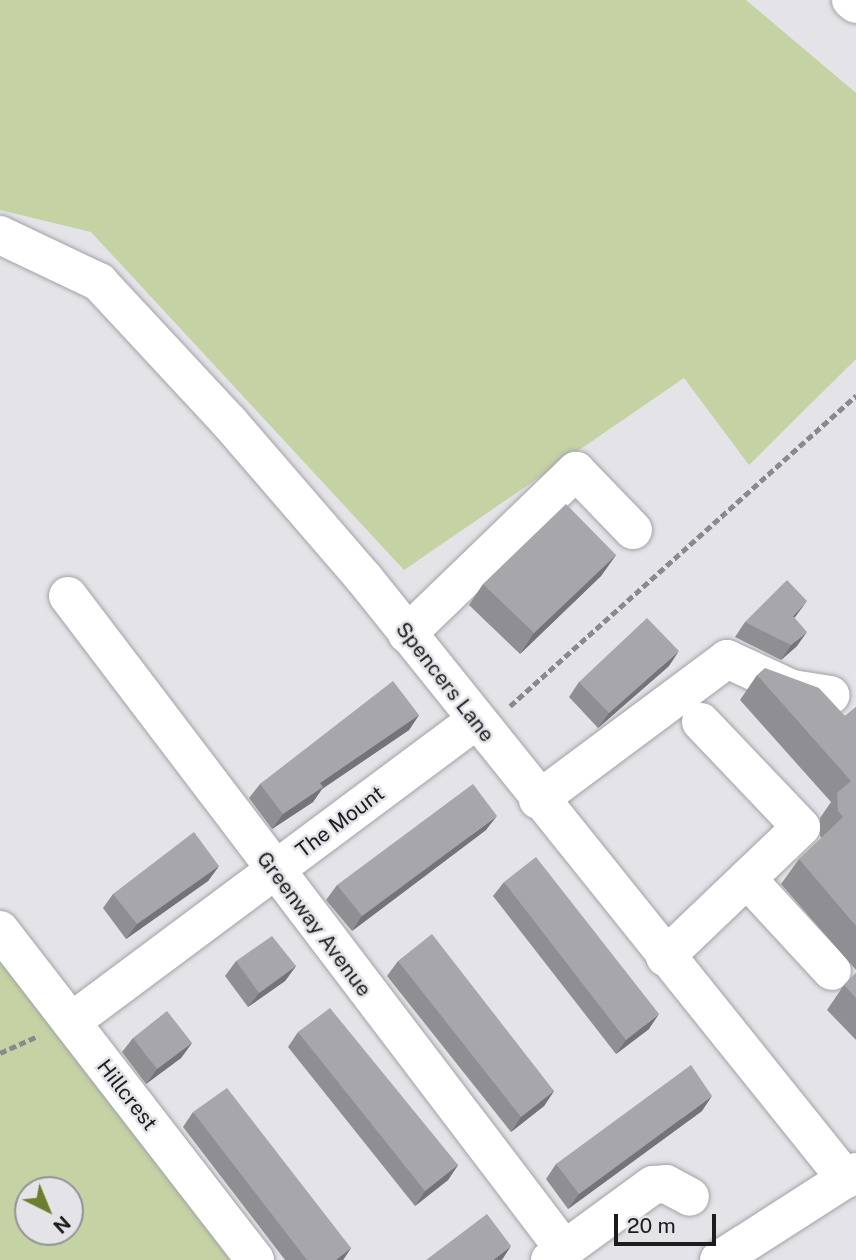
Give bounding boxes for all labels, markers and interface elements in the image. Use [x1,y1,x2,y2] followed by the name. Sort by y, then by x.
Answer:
[390,617,500,747] street label: Spencers Lane
[291,781,389,863] street label: The Mount
[251,847,377,1001] street label: Greenway Avenue
[92,1055,162,1135] street label: Hillcrest
[14,1176,84,1246] north arrow
[618,1200,720,1244] scale bar
[49,1212,75,1238] text: N
[627,1213,676,1238] text: 20 m

